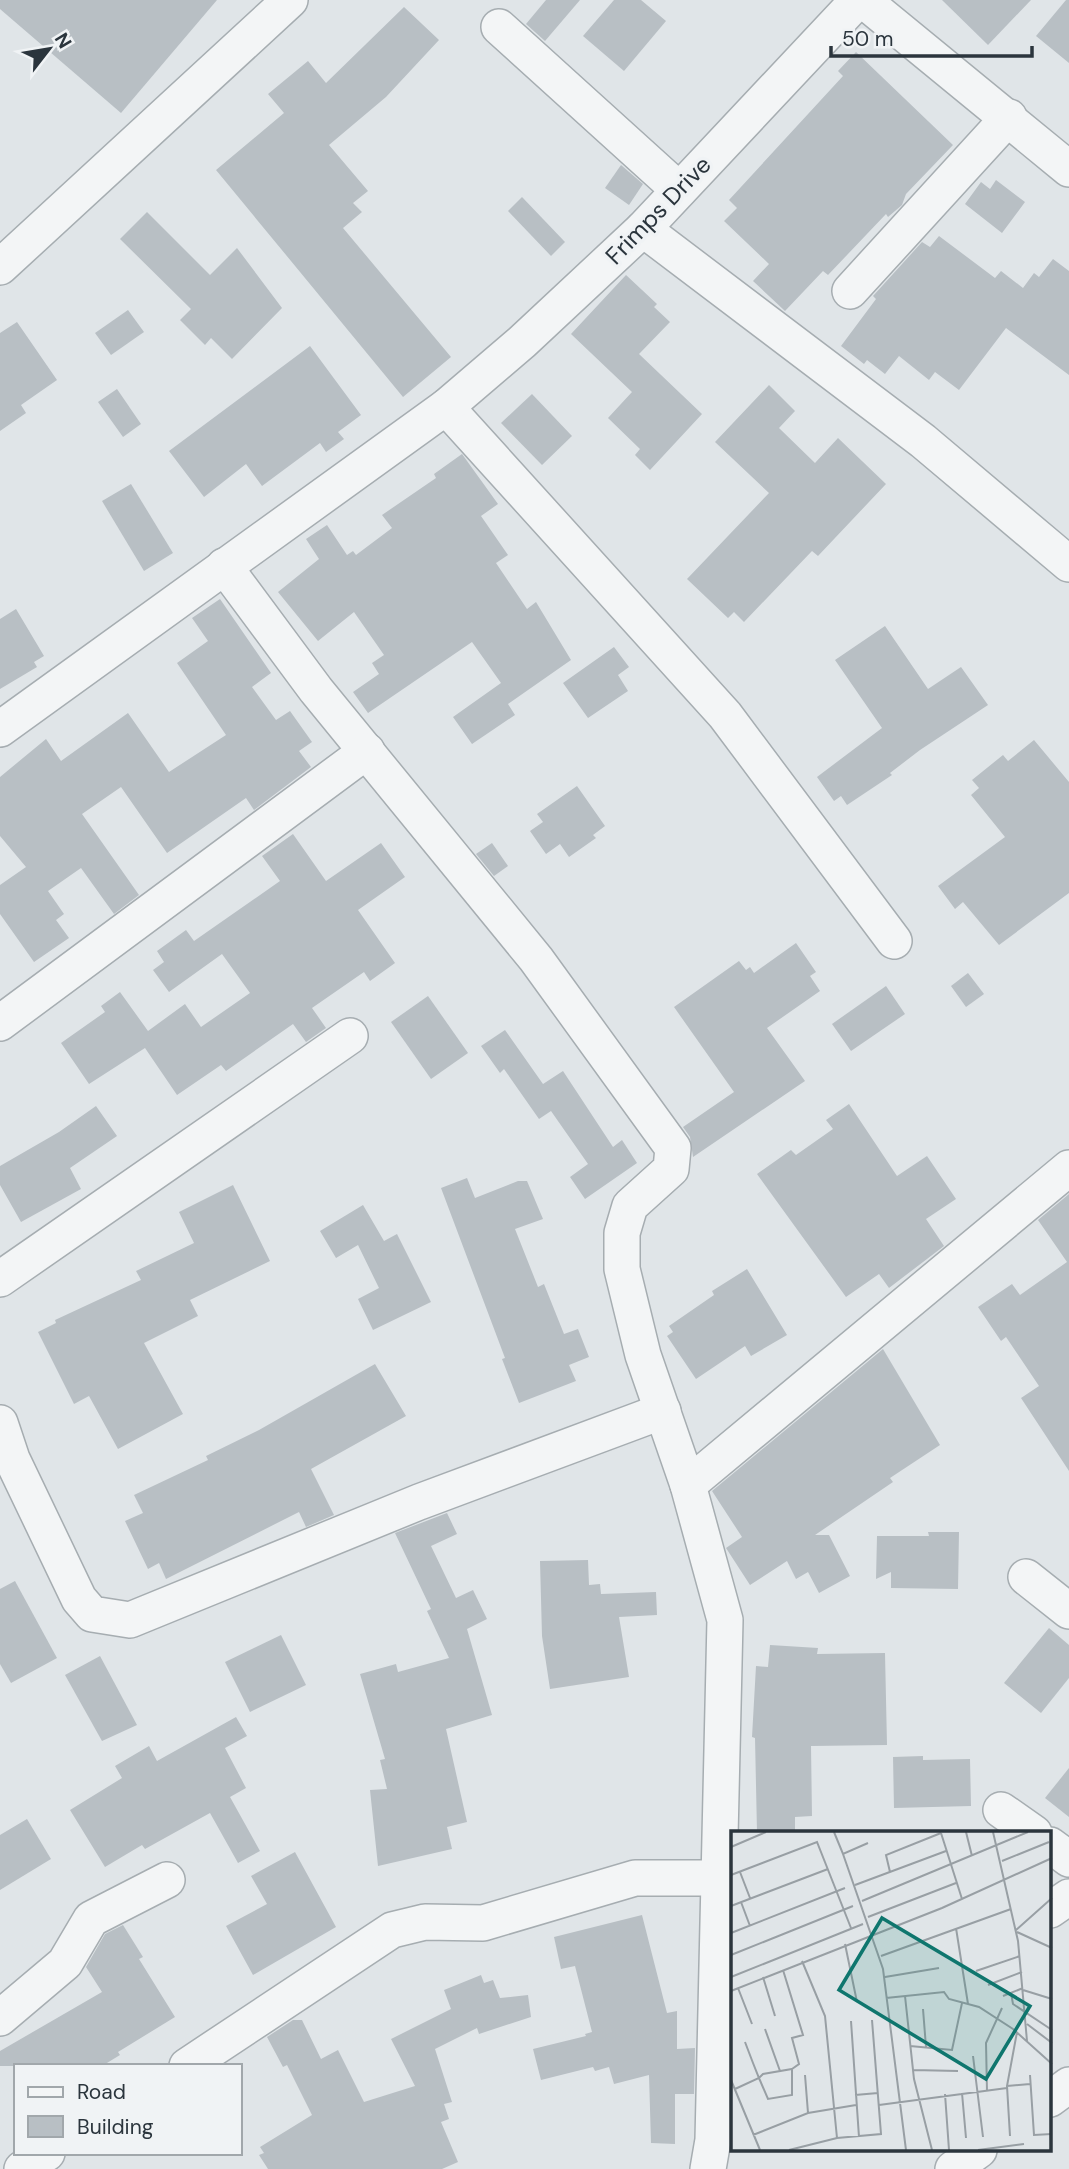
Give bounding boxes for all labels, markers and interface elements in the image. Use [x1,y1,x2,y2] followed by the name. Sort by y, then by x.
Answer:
[14,14,84,84] north arrow
[831,14,1032,58] scale bar
[842,25,893,53] text: 50 m
[49,28,77,53] text: N
[599,149,717,271] street label: Frimps Drive
[731,1831,1052,2152] inset map
[14,2064,242,2155] legend
[77,2078,126,2106] text: Road
[77,2113,154,2141] text: Building

